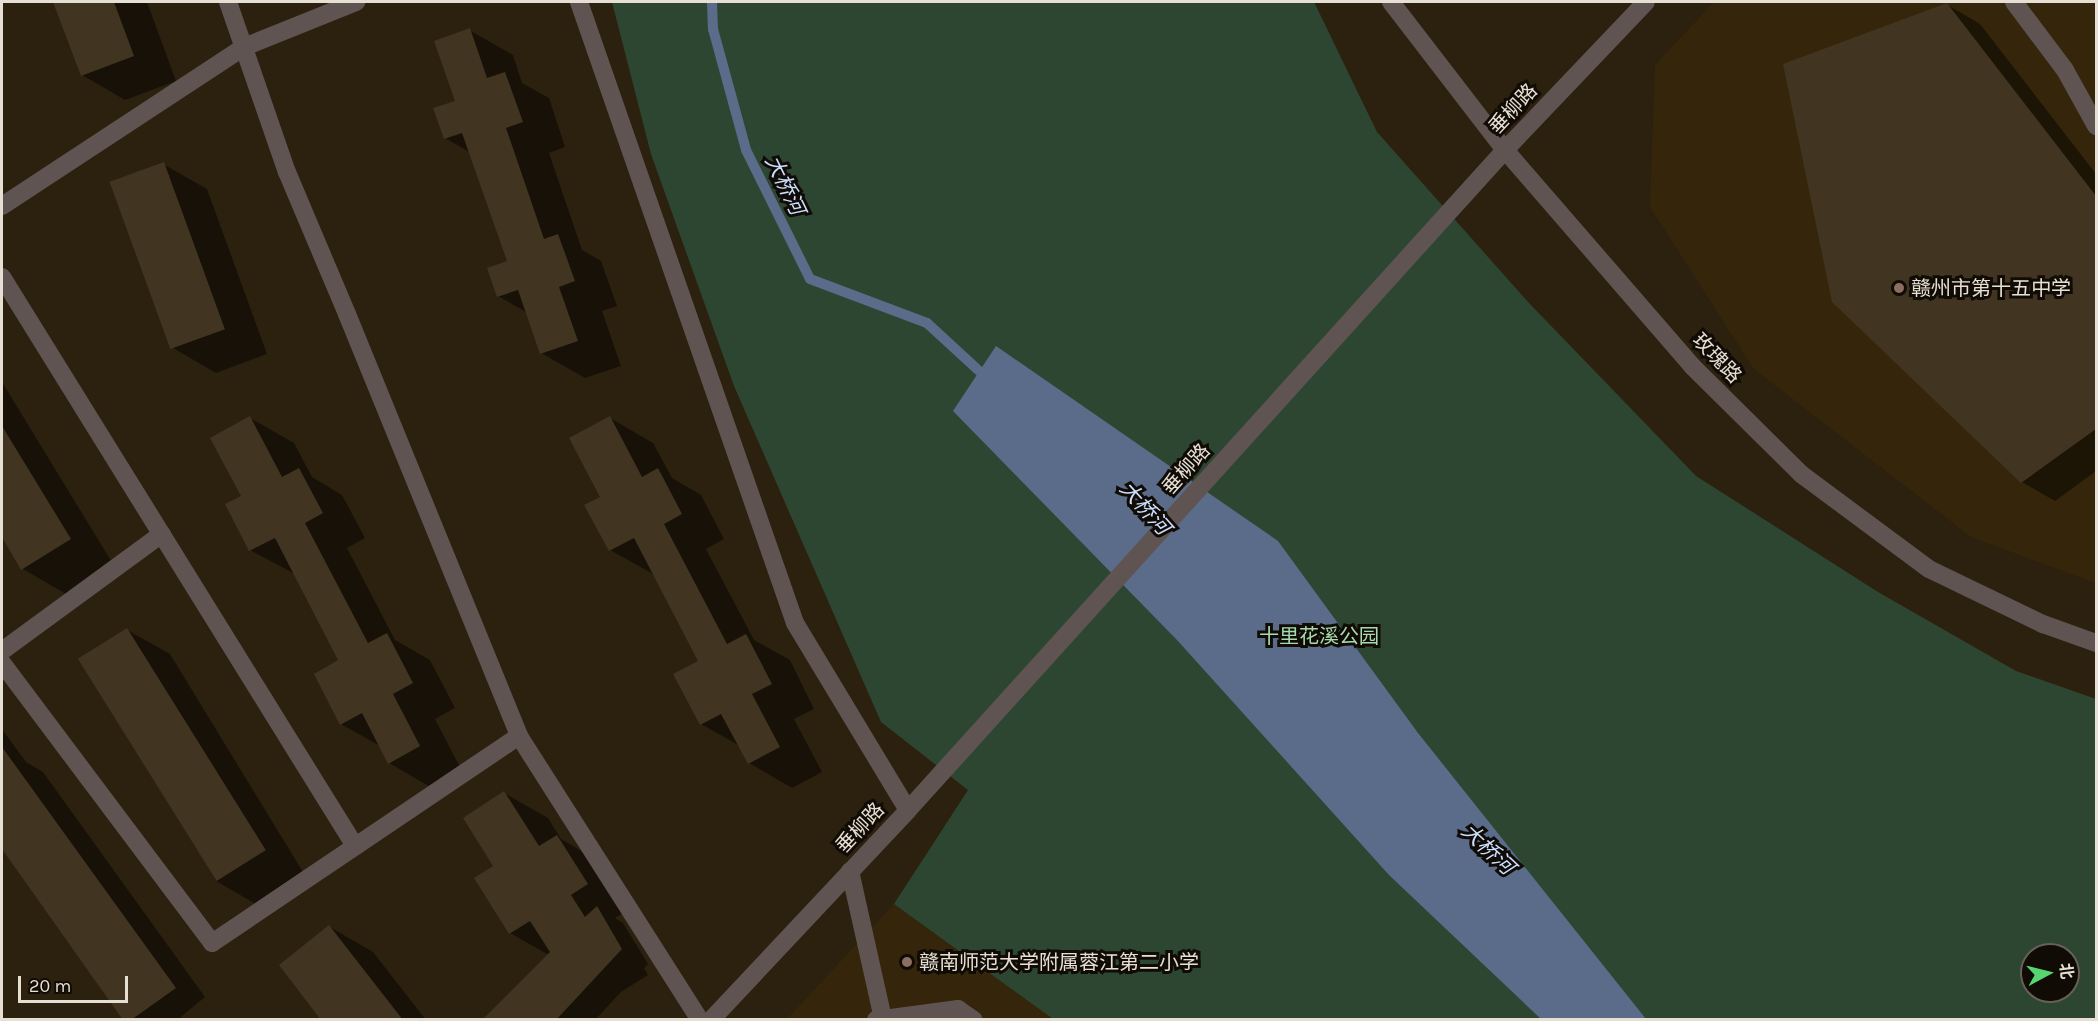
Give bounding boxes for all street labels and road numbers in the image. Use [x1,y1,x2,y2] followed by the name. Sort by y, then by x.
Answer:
[1484,79,1542,139] street label: 垂柳路
[1688,328,1746,388] street label: 玫瑰路
[1157,439,1215,499] street label: 垂柳路
[831,798,889,858] street label: 垂柳路

